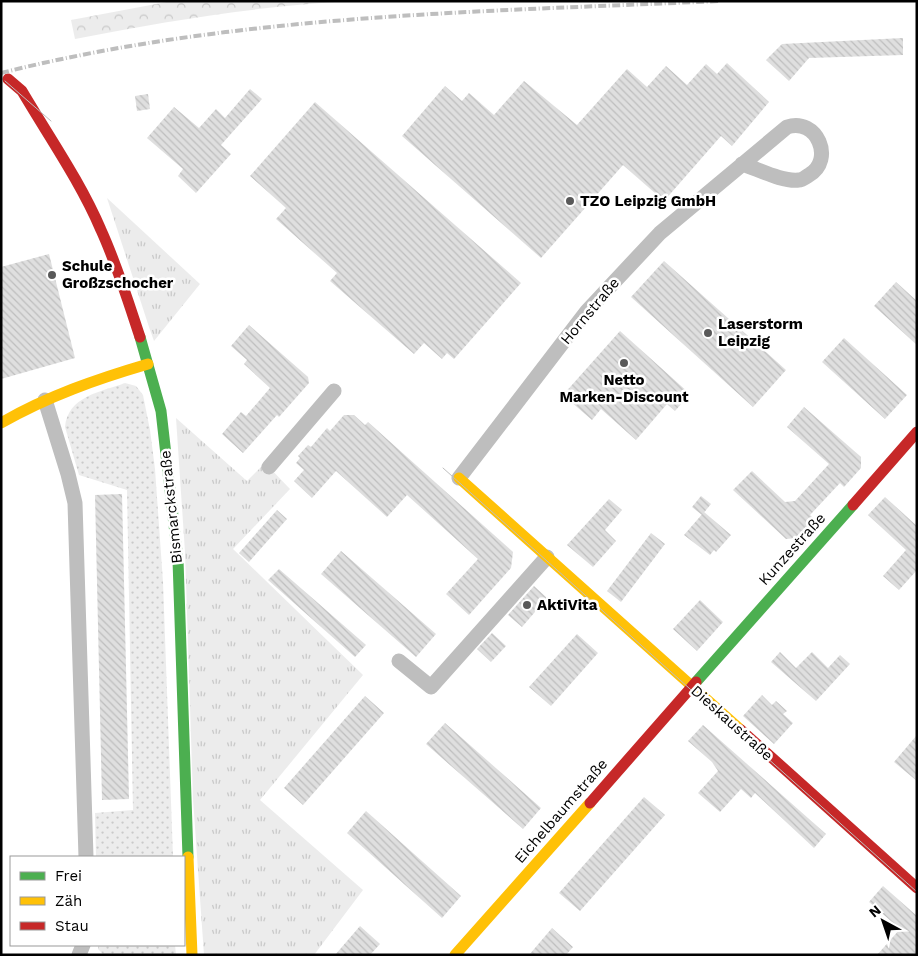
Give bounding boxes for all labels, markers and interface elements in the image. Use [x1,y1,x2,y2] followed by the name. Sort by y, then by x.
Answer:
[580,192,716,210] place label: TZO Leipzig GmbH
[564,195,576,207] marker: TZO Leipzig GmbH
[62,257,174,292] place label: Schule Großzschocher
[46,269,58,281] marker: Schule Großzschocher
[557,274,623,348] street label: Hornstraße
[718,315,803,350] place label: Laserstorm Leipzig
[702,327,714,339] marker: Laserstorm Leipzig
[618,357,630,369] marker: Netto Marken-Discount
[559,371,689,406] place label: Netto Marken-Discount
[156,450,186,564] street label: Bismarckstraße
[755,509,829,589] street label: Kunzestraße
[537,596,598,614] place label: AktiVita
[521,599,533,611] marker: AktiVita
[687,682,777,764] street label: Dieskaustraße
[511,755,611,867] street label: Eichelbaumstraße
[10,856,185,946] legend
[55,867,82,885] text: Frei
[55,892,82,910] text: Zäh
[858,896,908,946] north arrow
[866,902,884,921] text: N
[55,917,89,935] text: Stau

